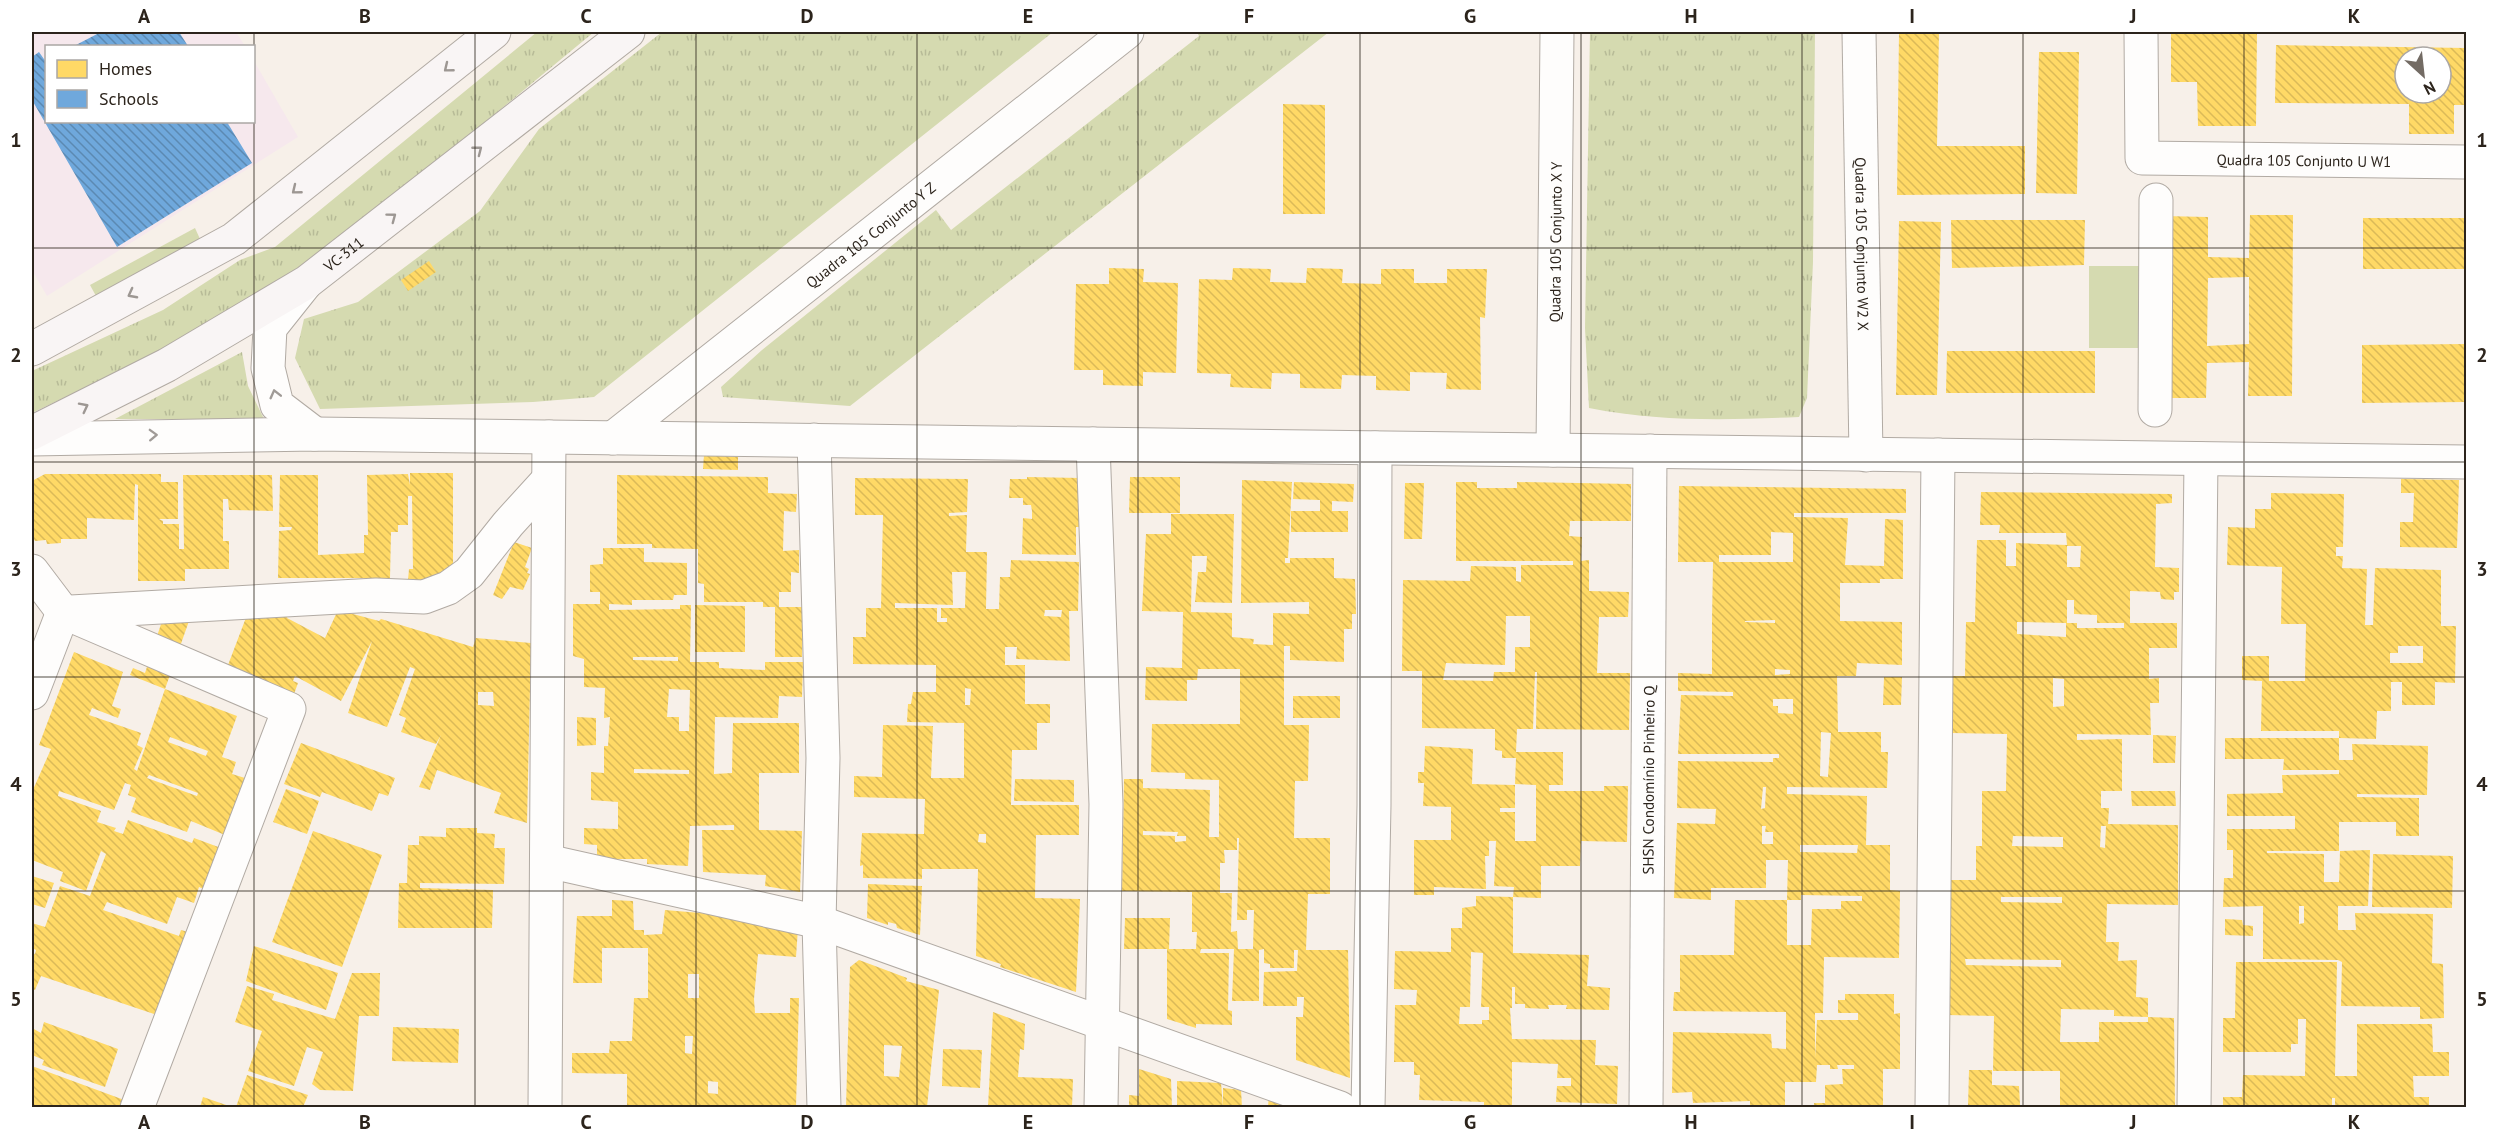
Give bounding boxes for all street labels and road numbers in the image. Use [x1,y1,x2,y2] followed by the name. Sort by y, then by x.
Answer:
[2216,149,2391,171] street label: Quadra 105 Conjunto U W1
[1852,157,1873,331] street label: Quadra 105 Conjunto W2 X
[1545,161,1565,323] street label: Quadra 105 Conjunto X Y
[802,178,939,292] street label: Quadra 105 Conjunto Y Z
[319,232,367,276] street label: VC-311
[1638,685,1658,875] street label: SHSN Condomínio Pinheiro Q

